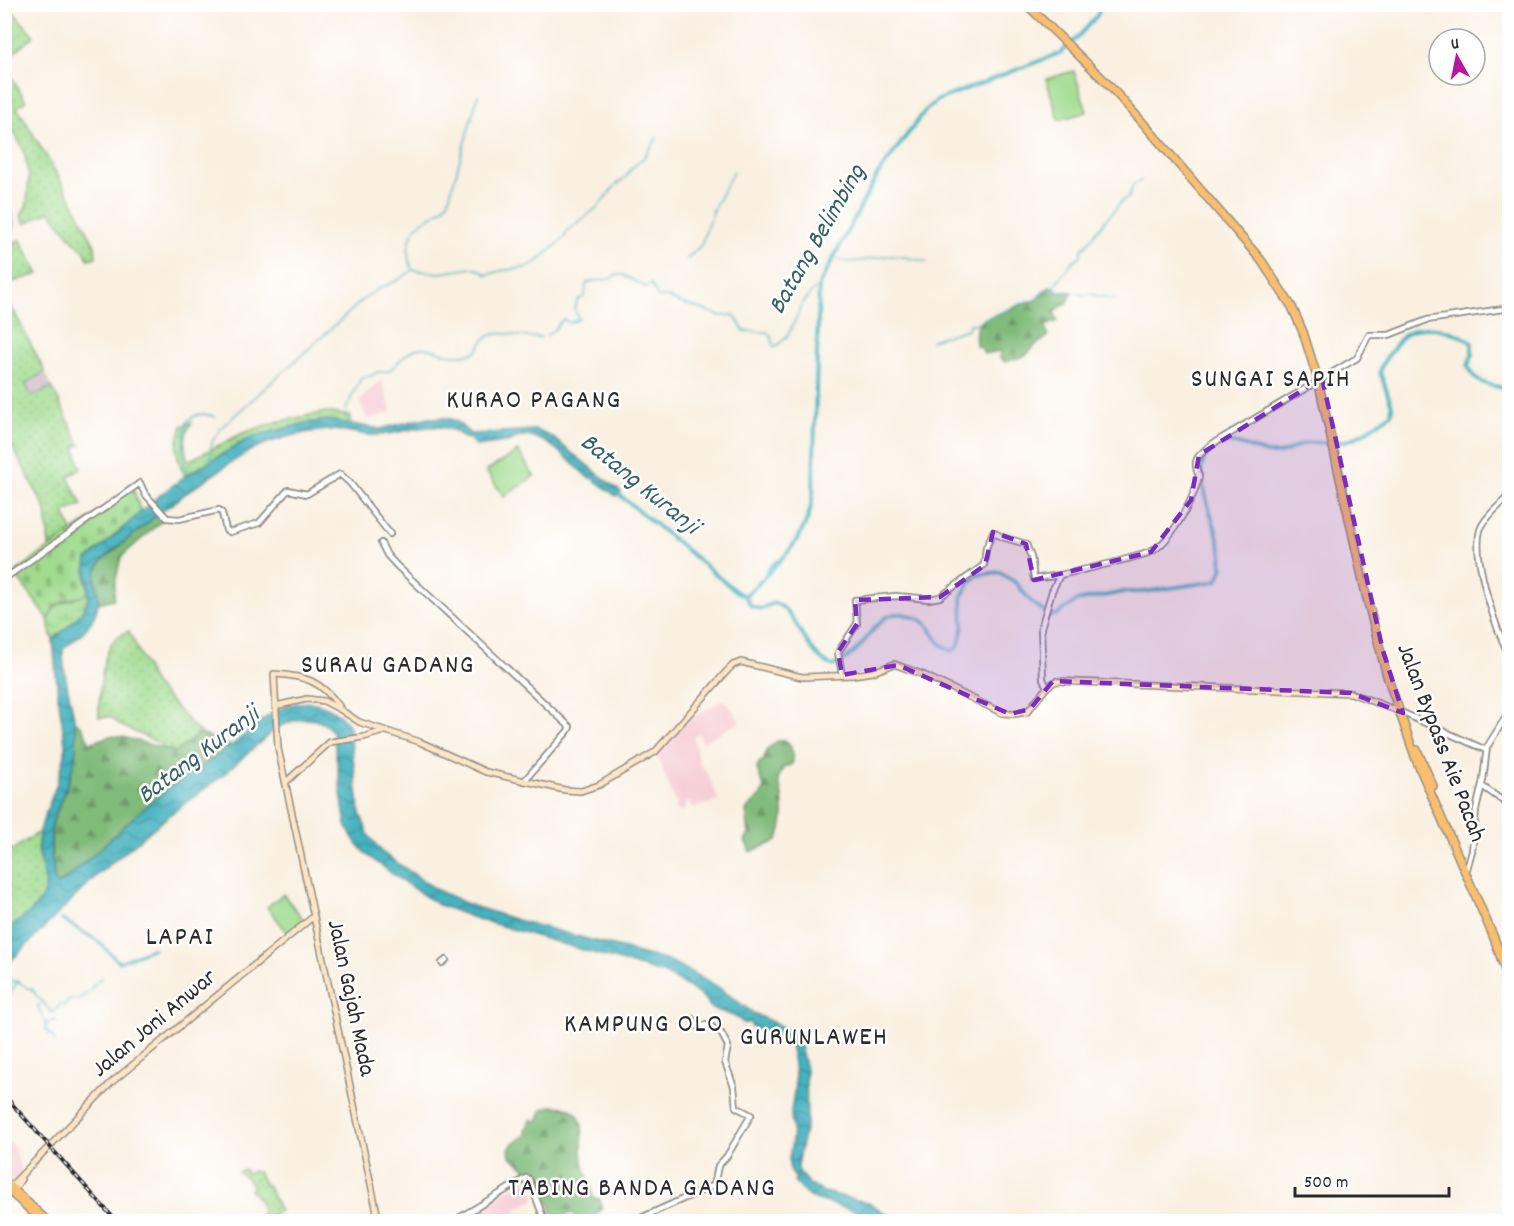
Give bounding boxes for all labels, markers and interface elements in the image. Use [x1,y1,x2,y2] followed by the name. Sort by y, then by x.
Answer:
[1427,27,1487,87] north arrow
[1449,33,1461,57] text: U
[760,157,877,322] water label: Batang Belimbing
[1191,361,1351,400] district label: SUNGAI SAPIH
[446,382,622,421] district label: KURAO PAGANG
[571,425,710,547] water label: Batang Kuranji
[1386,639,1494,847] street label: Jalan Bypass Aie Pacah
[301,647,475,686] district label: SURAU GADANG
[130,695,271,814] water label: Batang Kuranji
[317,917,383,1080] street label: Jalan Gajah Mada
[146,919,214,958] district label: LAPAI
[85,962,225,1086] street label: Jalan Joni Anwar
[564,1006,724,1045] district label: KAMPUNG OLO
[740,1019,888,1058] district label: GURUNLAWEH
[1295,1160,1450,1198] scale bar
[508,1170,776,1209] district label: TABING BANDA GADANG
[1304,1171,1348,1196] text: 500 m

